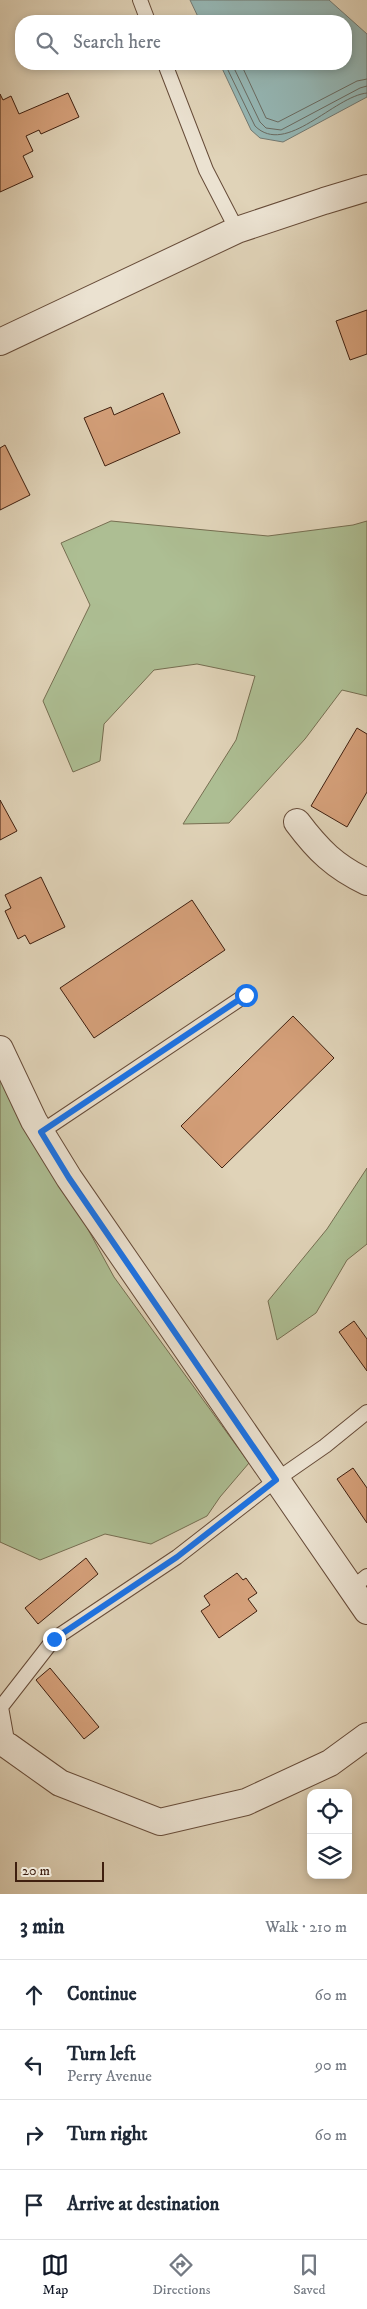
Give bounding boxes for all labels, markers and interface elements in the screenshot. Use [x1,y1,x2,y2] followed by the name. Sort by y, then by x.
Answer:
[15,15,352,70] search box
[33,29,61,57] icon: search
[73,31,161,54] text: Search here
[235,984,258,1007] route start
[43,1628,66,1651] route end
[307,1789,352,1879] map controls
[307,1789,352,1834] button: locate
[307,1834,352,1879] button: layers
[15,1859,104,1882] scale bar
[22,1862,50,1880] text: 20 m
[20,1914,65,1940] text: 3 min
[265,1917,347,1937] text: Walk · 210 m
[20,1981,48,2009] icon: ahead
[67,1983,137,2006] text: Continue
[315,1985,347,2005] text: 60 m
[67,2043,136,2066] text: Turn left
[20,2051,48,2079] icon: left
[315,2055,347,2075] text: 90 m
[67,2066,152,2086] text: Perry Avenue
[20,2121,48,2149] icon: right
[67,2123,147,2146] text: Turn right
[315,2125,347,2145] text: 60 m
[20,2191,48,2219] icon: arrive
[67,2193,219,2216] text: Arrive at destination
[41,2251,69,2299] tab: Map
[152,2251,210,2299] tab: Directions
[293,2251,326,2299] tab: Saved

